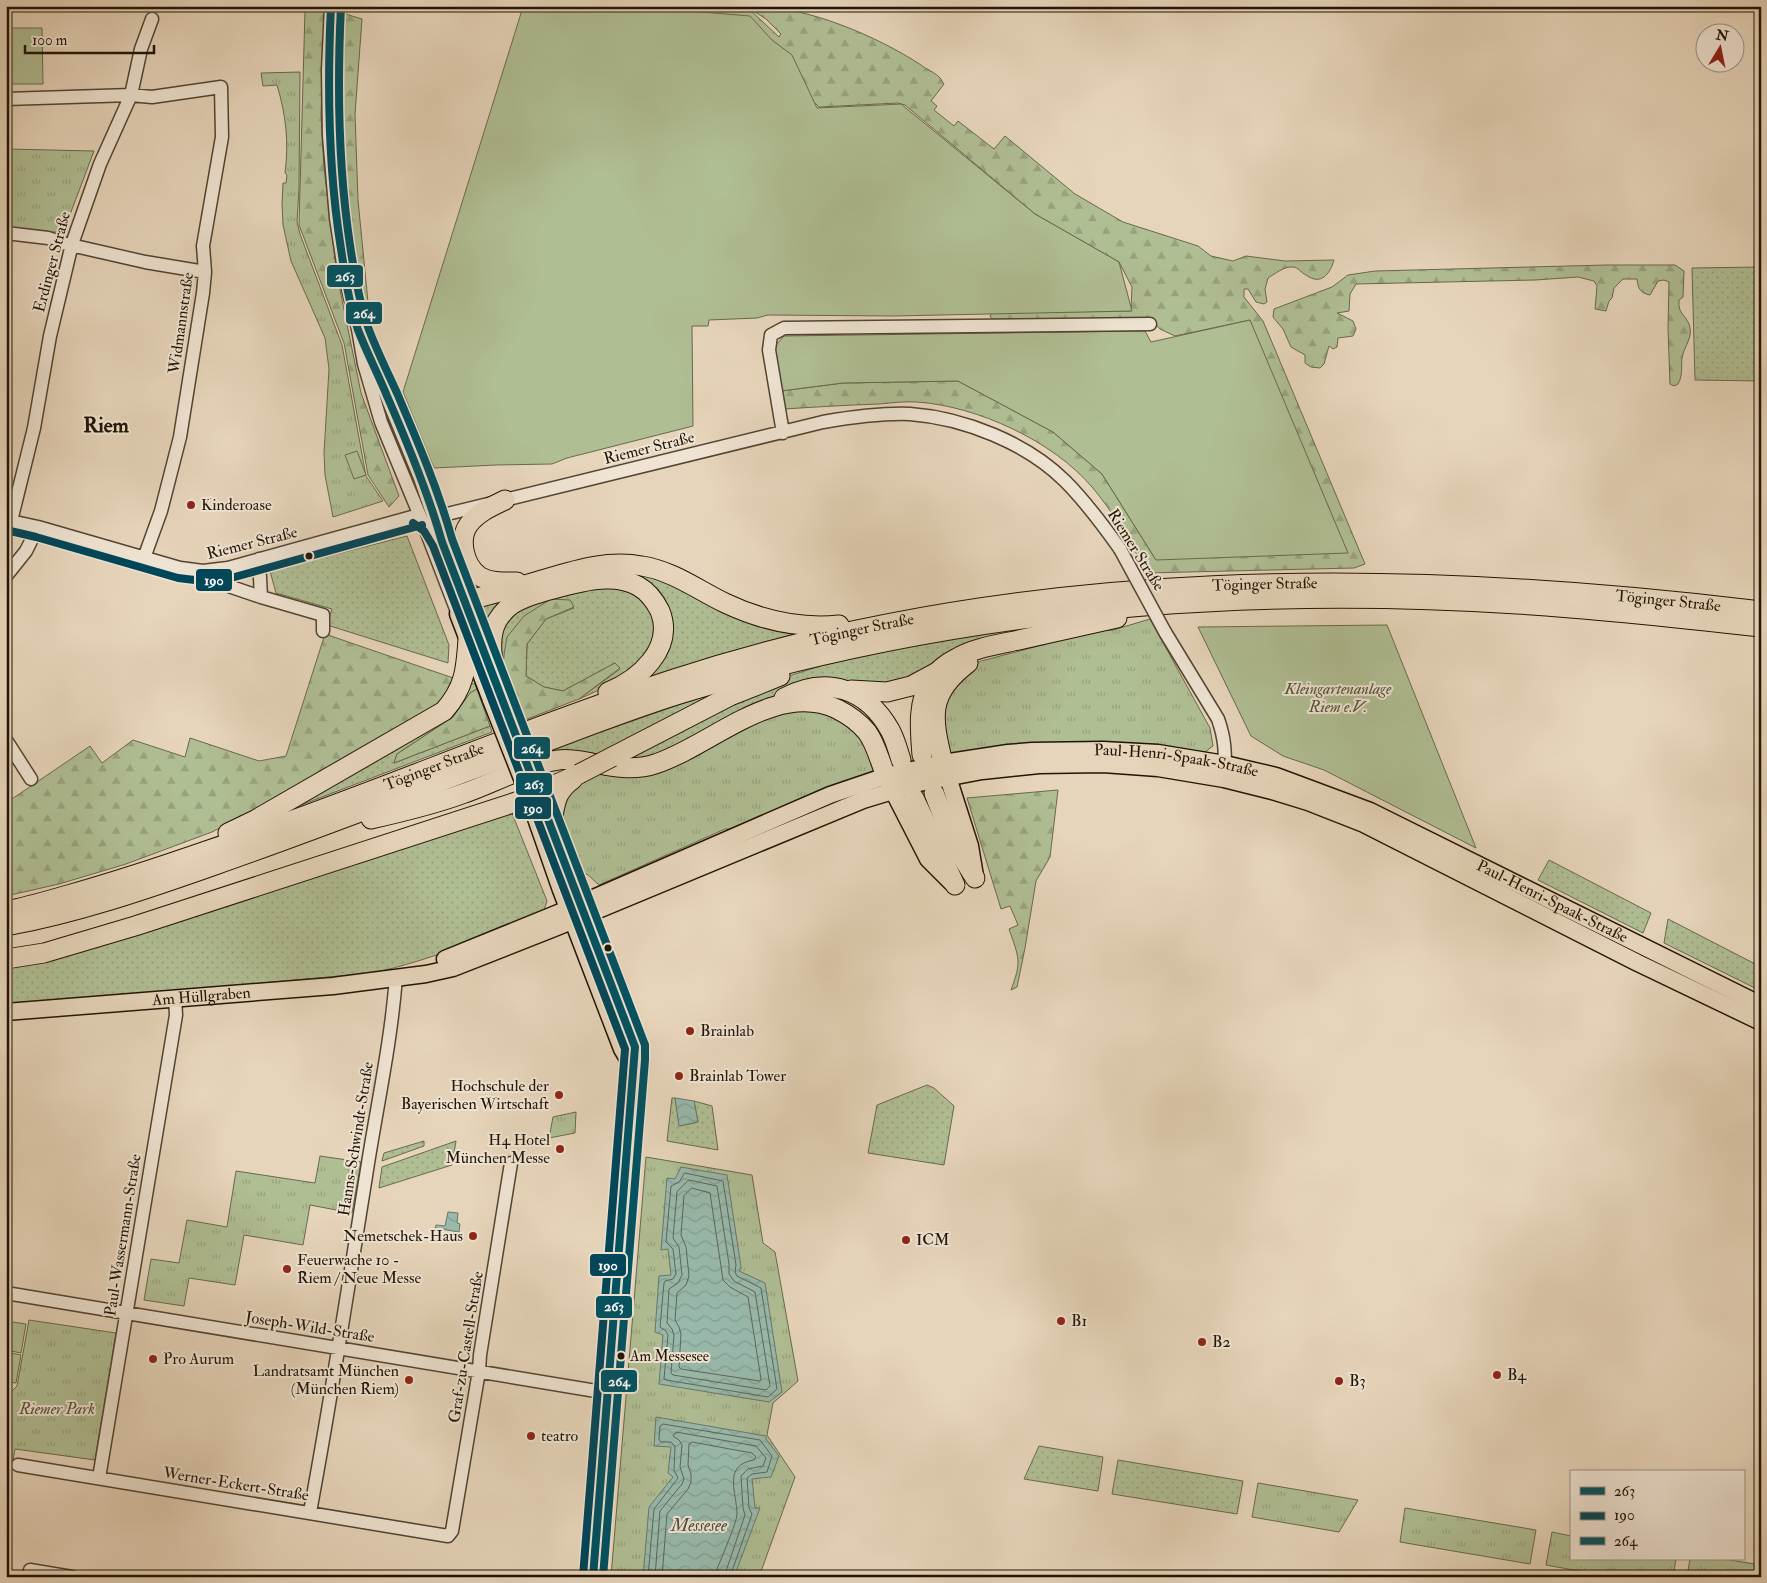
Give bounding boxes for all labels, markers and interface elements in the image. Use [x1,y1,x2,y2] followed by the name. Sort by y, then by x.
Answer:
[25,22,154,54] scale bar
[1694,22,1744,72] north arrow
[1714,26,1730,45] text: N
[32,31,68,50] text: 100 m
[29,209,75,315] street label: Erdinger Straße
[326,264,364,288] line badge: 263
[335,268,355,285] text: 263
[164,271,198,376] street label: Widmannstraße
[345,301,383,325] line badge: 264
[353,305,376,322] text: 264
[83,412,130,439] district label: Riem
[602,427,697,469] street label: Riemer Straße
[201,495,272,515] place label: Kinderoase
[185,499,197,511] marker: Kinderoase
[1103,505,1169,595] street label: Riemer Straße
[205,522,300,564] street label: Riemer Straße
[304,551,314,561] unlabelled marker
[195,568,233,592] line badge: 190
[204,572,224,589] text: 190
[1212,573,1318,596] street label: Töginger Straße
[1615,586,1722,616] street label: Töginger Straße
[808,609,916,650] street label: Töginger Straße
[1284,679,1392,717] park label: Kleingartenanlage Riem e.V.
[513,736,551,760] line badge: 264
[381,738,487,795] street label: Töginger Straße
[521,740,544,757] text: 264
[1094,740,1261,782] street label: Paul-Henri-Spaak-Straße
[515,772,553,796] line badge: 263
[524,776,544,793] text: 263
[514,796,552,820] line badge: 190
[523,800,543,817] text: 190
[1473,856,1631,947] street label: Paul-Henri-Spaak-Straße
[603,943,613,953] unlabelled marker
[150,983,251,1010] street label: Am Hüllgraben
[700,1021,754,1041] place label: Brainlab
[684,1025,696,1037] marker: Brainlab
[334,1060,378,1218] street label: Hanns-Schwindt-Straße
[689,1066,786,1086] place label: Brainlab Tower
[673,1070,685,1082] marker: Brainlab Tower
[401,1076,549,1114] place label: Hochschule der Bayerischen Wirtschaft
[553,1089,565,1101] marker: Hochschule der Bayerischen Wirtschaft
[446,1130,550,1168] place label: H4 Hotel München Messe
[554,1143,566,1155] marker: H4 Hotel München Messe
[100,1152,146,1318] street label: Paul-Wassermann-Straße
[343,1226,463,1246] place label: Nemetschek-Haus
[467,1230,479,1242] marker: Nemetschek-Haus
[916,1230,950,1250] place label: ICM
[900,1234,912,1246] marker: ICM
[297,1250,422,1288] place label: Feuerwache 10 - Riem / Neue Messe
[589,1253,627,1277] line badge: 190
[598,1257,618,1274] text: 190
[281,1263,293,1275] marker: Feuerwache 10 - Riem / Neue Messe
[444,1269,488,1424] street label: Graf-zu-Castell-Straße
[595,1295,633,1319] line badge: 263
[604,1298,624,1315] text: 263
[243,1307,376,1348] street label: Joseph-Wild-Straße
[1071,1311,1087,1331] place label: B1
[1055,1315,1067,1327] marker: B1
[1212,1332,1231,1352] place label: B2
[1196,1336,1208,1348] marker: B2
[629,1347,709,1366] place label: Am Messesee
[163,1349,235,1369] place label: Pro Aurum
[616,1351,626,1361] marker: Am Messesee
[147,1353,159,1365] marker: Pro Aurum
[253,1361,399,1399] place label: Landratsamt München (München Riem)
[1507,1365,1527,1385] place label: B4
[600,1369,638,1393] line badge: 264
[1491,1369,1503,1381] marker: B4
[1349,1371,1366,1391] place label: B3
[608,1373,631,1390] text: 264
[403,1374,415,1386] marker: Landratsamt München (München Riem)
[1333,1375,1345,1387] marker: B3
[18,1399,95,1419] park label: Riemer Park
[541,1426,579,1446] place label: teatro
[525,1430,537,1442] marker: teatro
[161,1462,311,1505] street label: Werner-Eckert-Straße
[1570,1470,1744,1560] legend
[1614,1482,1635,1501] text: 263
[1614,1506,1635,1525] text: 190
[670,1514,728,1537] water label: Messesee
[1614,1532,1638,1551] text: 264

